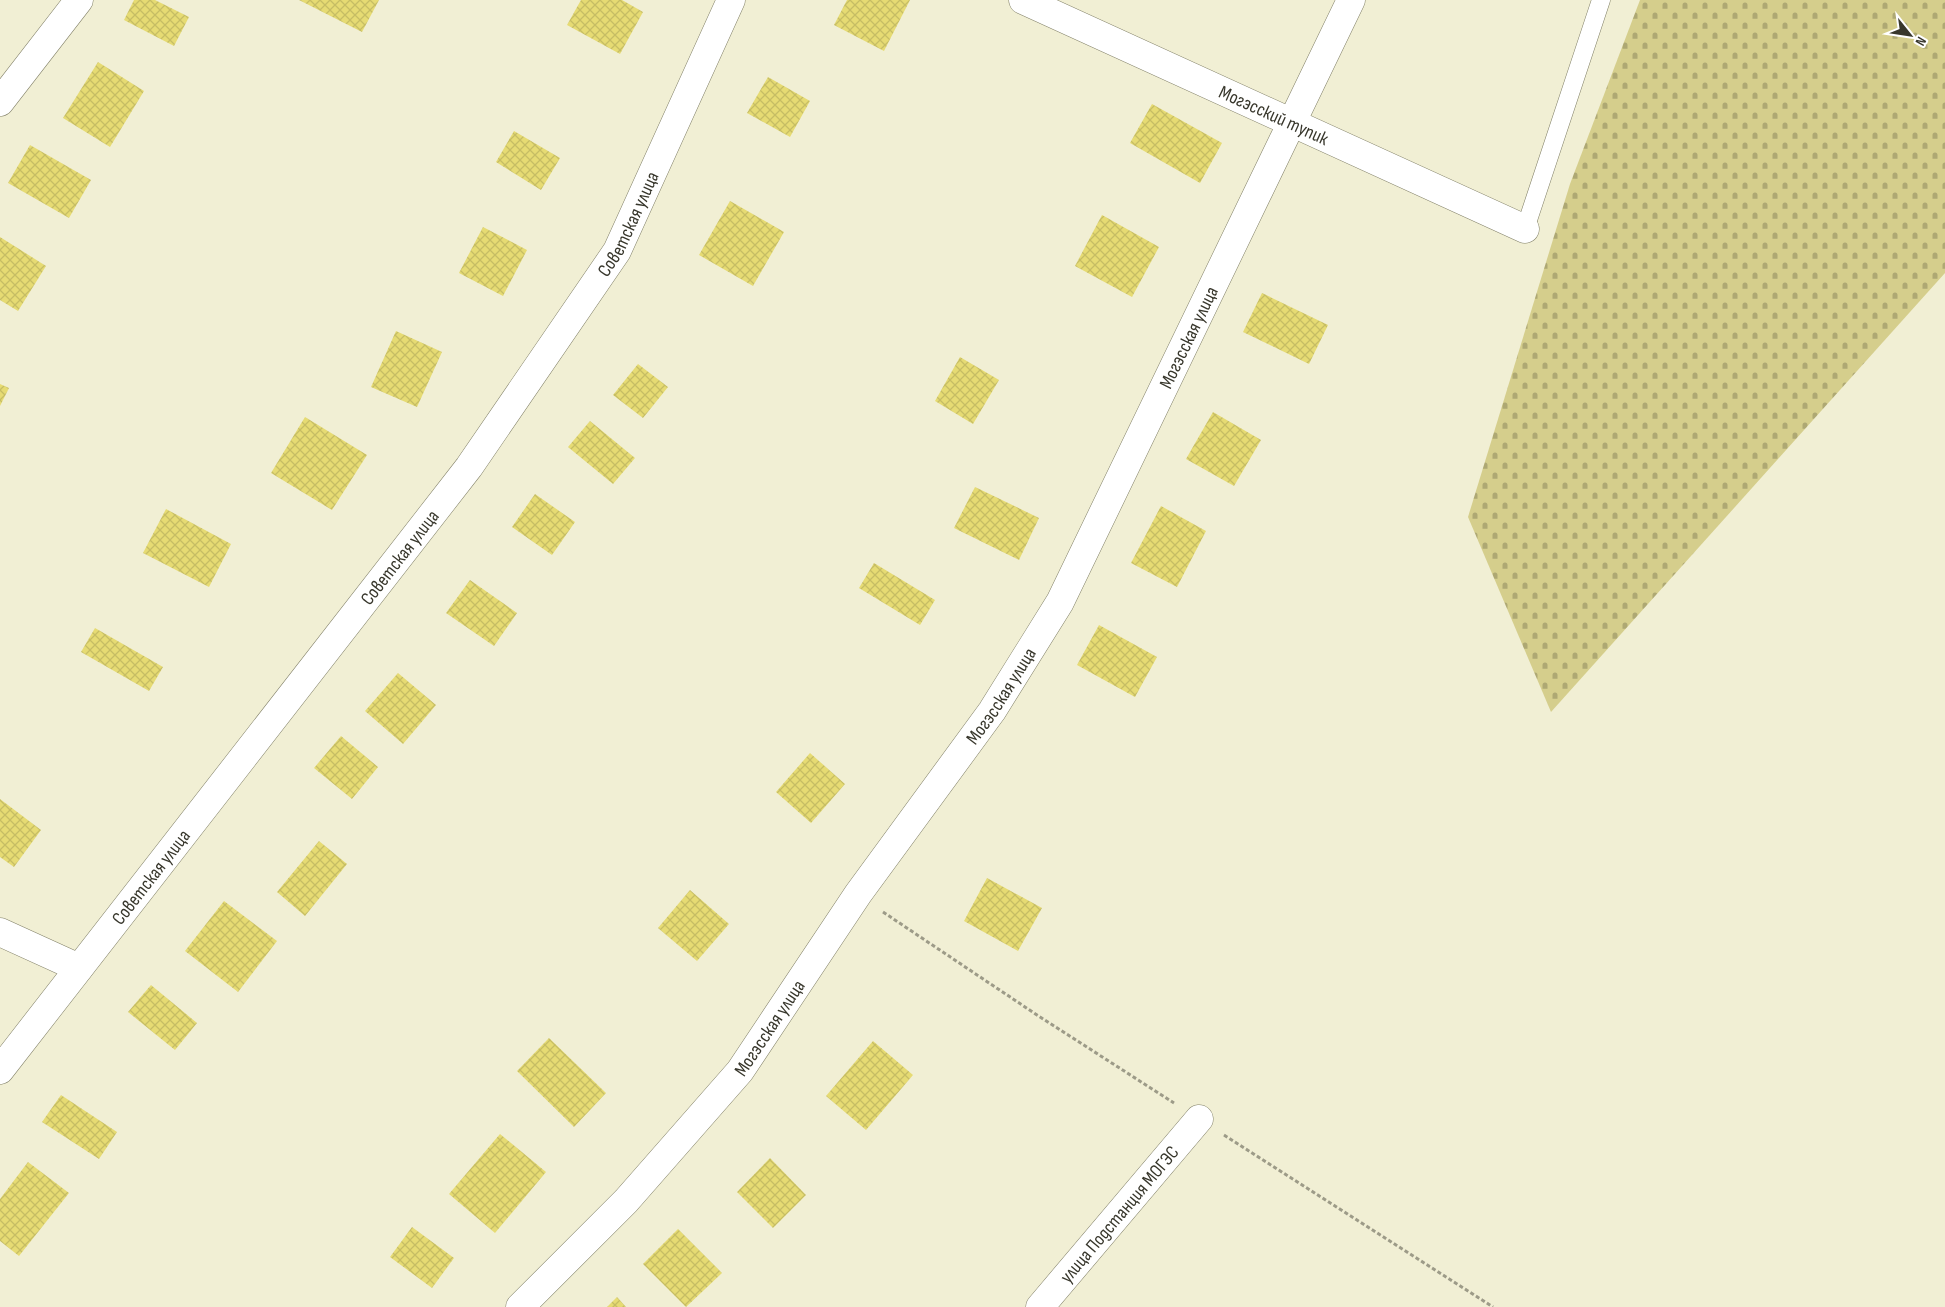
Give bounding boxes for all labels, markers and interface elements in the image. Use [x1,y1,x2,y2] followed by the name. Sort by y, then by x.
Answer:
[1885,10,1935,60] north arrow
[1912,34,1930,49] text: N
[1215,81,1333,151] street label: Могэсский тупик
[593,168,665,281] street label: Советская улица
[1155,283,1224,393] street label: Могэсская улица
[356,506,444,610] street label: Советская улица
[962,644,1042,749] street label: Могэсская улица
[107,825,196,930] street label: Советская улица
[730,976,811,1081] street label: Могэсская улица
[1055,1142,1184,1288] street label: улица Подстанция МОГЭС

